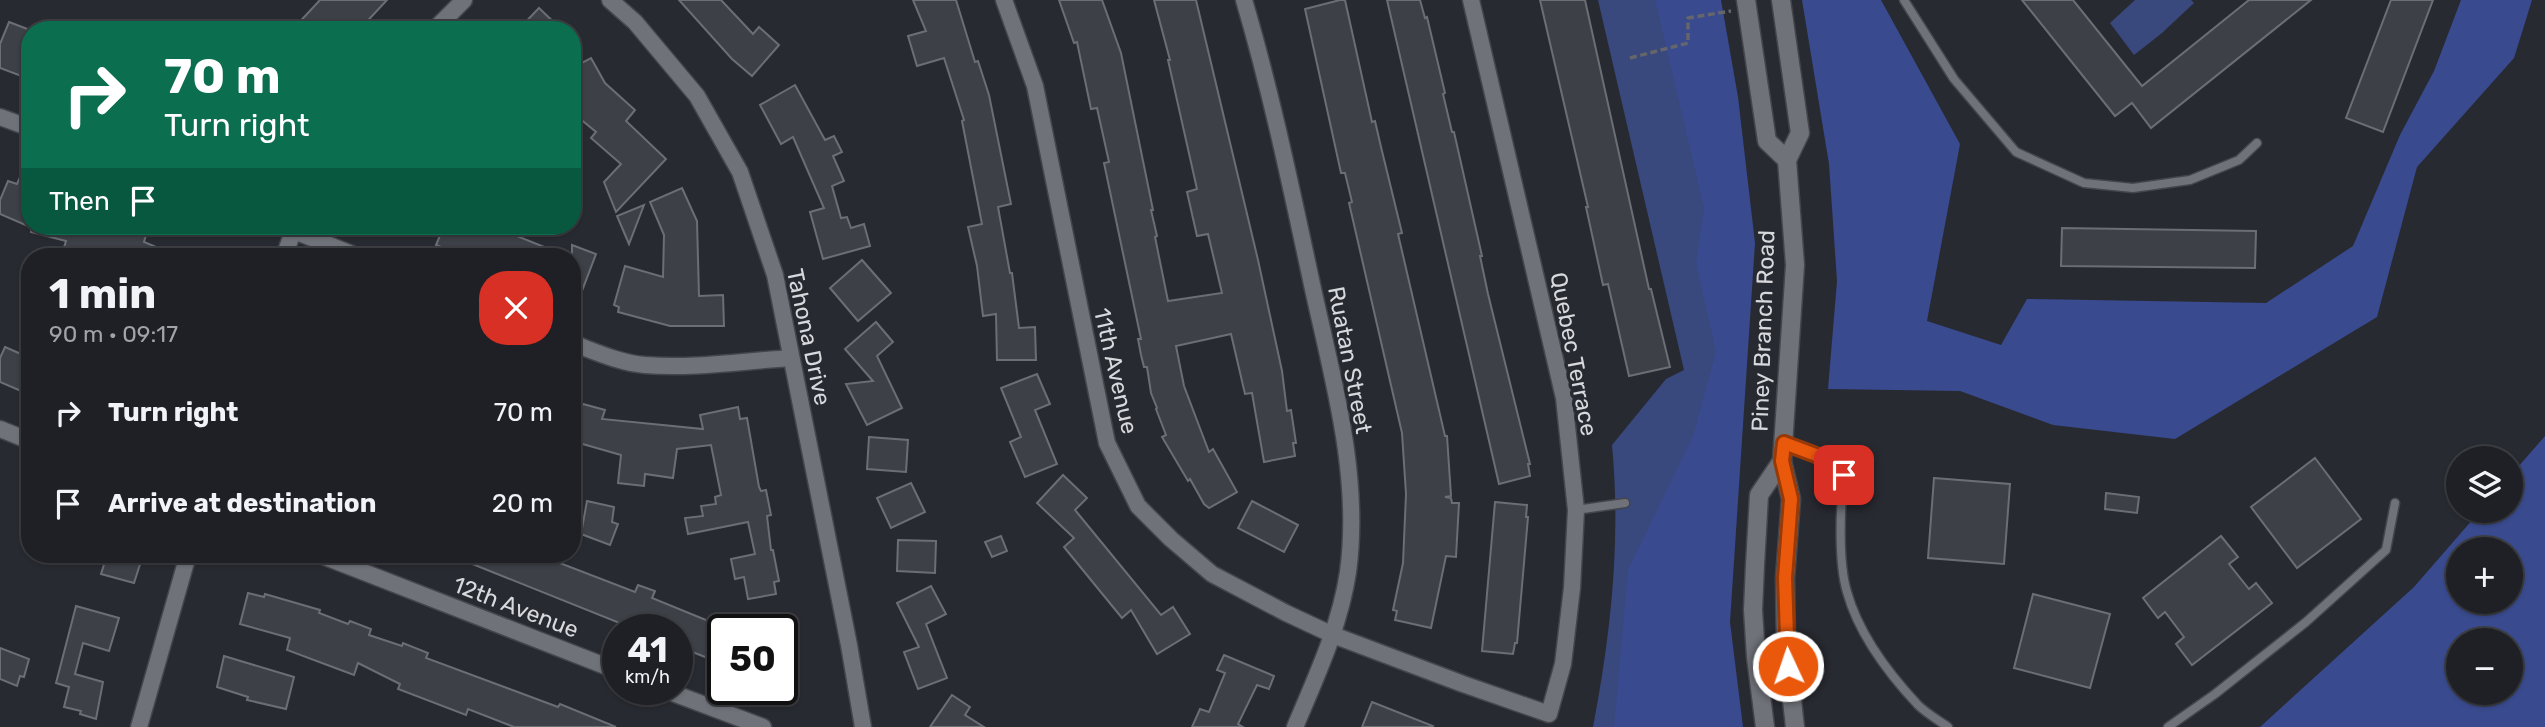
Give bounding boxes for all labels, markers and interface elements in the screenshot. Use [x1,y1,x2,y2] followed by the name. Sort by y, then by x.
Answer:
[164,47,281,105] text: 70 m
[49,49,140,140] icon: right
[164,106,309,144] text: Turn right
[124,182,162,220] icon: arrive
[49,186,110,217] text: Then
[1745,230,1781,432] street label: Piney Branch Road
[781,266,837,408] street label: Tahona Drive
[49,269,156,319] text: 1 min
[1544,270,1604,438] street label: Quebec Terrace
[479,271,553,345] button: close
[1322,284,1378,436] street label: Ruatan Street
[1088,305,1144,437] street label: 11th Avenue
[49,320,178,348] text: 90 m · 09:17
[49,394,87,432] icon: right
[108,397,238,428] text: Turn right
[494,397,553,428] text: 70 m
[1814,445,1874,505] pin
[2446,446,2523,705] map controls
[2446,446,2523,523] button: layers
[1825,456,1863,494] icon: arrive
[49,485,87,523] icon: arrive
[108,488,376,519] text: Arrive at destination
[492,488,553,519] text: 20 m
[2446,537,2523,614] button: +
[449,570,583,644] street label: 12th Avenue
[707,614,798,705] speed limit sign: 50
[2446,628,2523,705] button: −
[627,629,668,671] text: 41
[1751,629,1825,703] position arrow
[625,666,670,688] text: km/h

